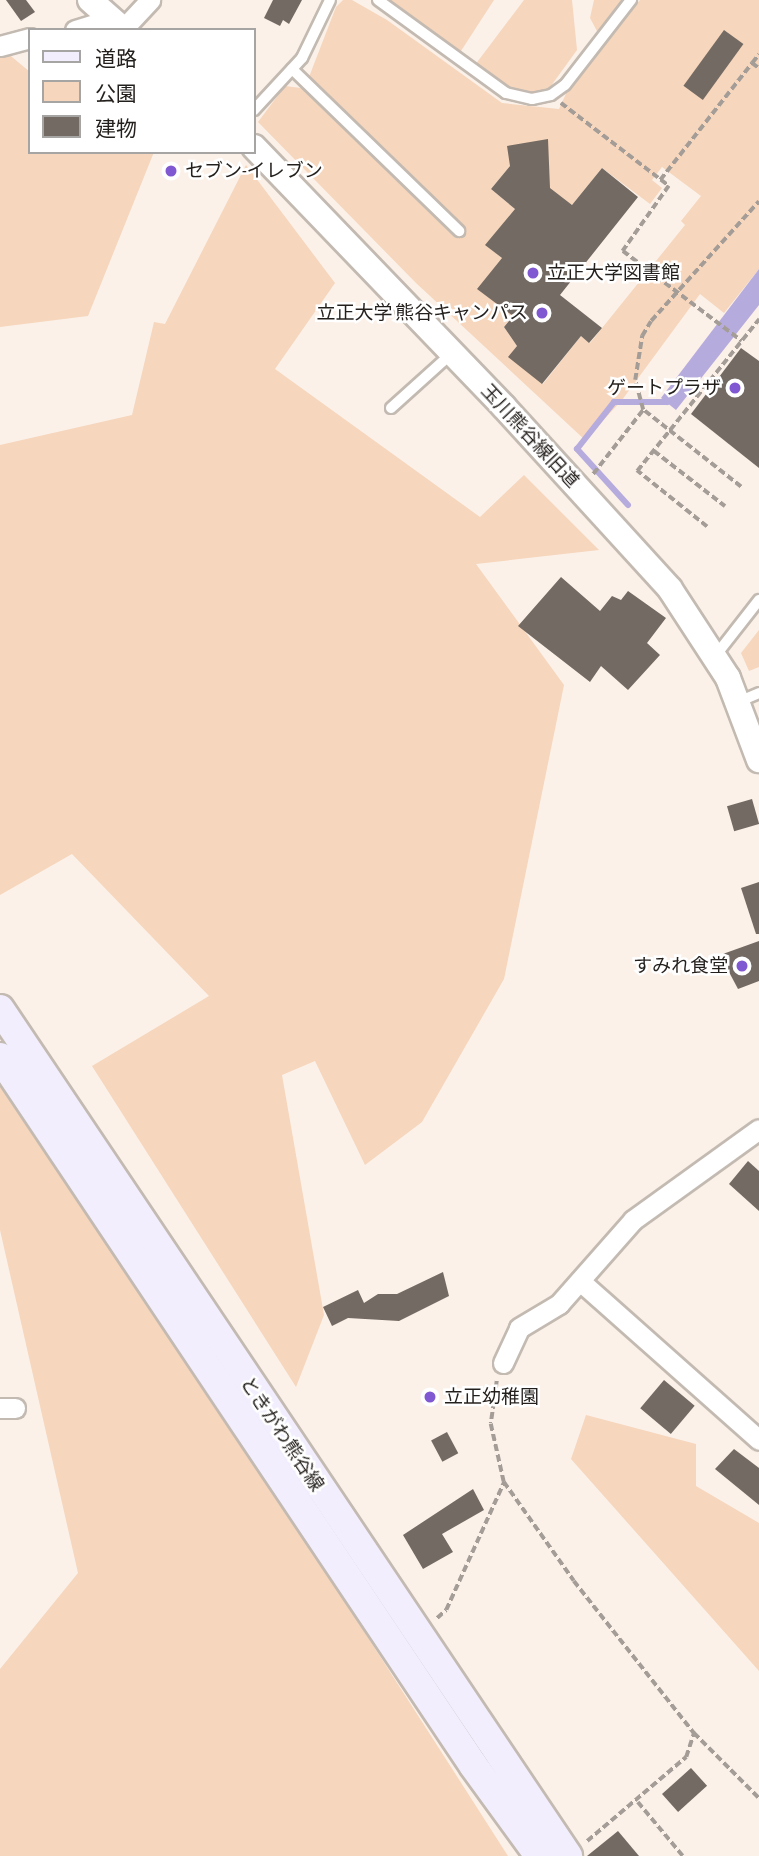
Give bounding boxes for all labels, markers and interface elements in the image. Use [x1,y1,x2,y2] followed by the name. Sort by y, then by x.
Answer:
[28,28,256,154] legend
[95,46,137,70] text: 道路
[95,81,137,105] text: 公園
[95,116,137,140] text: 建物
[185,160,323,182] place label: セブン-イレブン
[163,163,179,179] marker: セブン-イレブン
[547,262,680,284] place label: 立正大学図書館
[525,265,541,281] marker: 立正大学図書館
[316,302,528,324] place label: 立正大学 熊谷キャンパス
[534,305,550,321] marker: 立正大学 熊谷キャンパス
[607,377,721,399] place label: ゲートプラザ
[476,380,584,492] street label: 玉川熊谷線旧道
[727,380,743,396] marker: ゲートプラザ
[633,955,728,977] place label: すみれ食堂
[734,958,750,974] marker: すみれ食堂
[235,1372,329,1496] street label: ときがわ熊谷線
[444,1386,539,1408] place label: 立正幼稚園
[422,1389,438,1405] marker: 立正幼稚園

